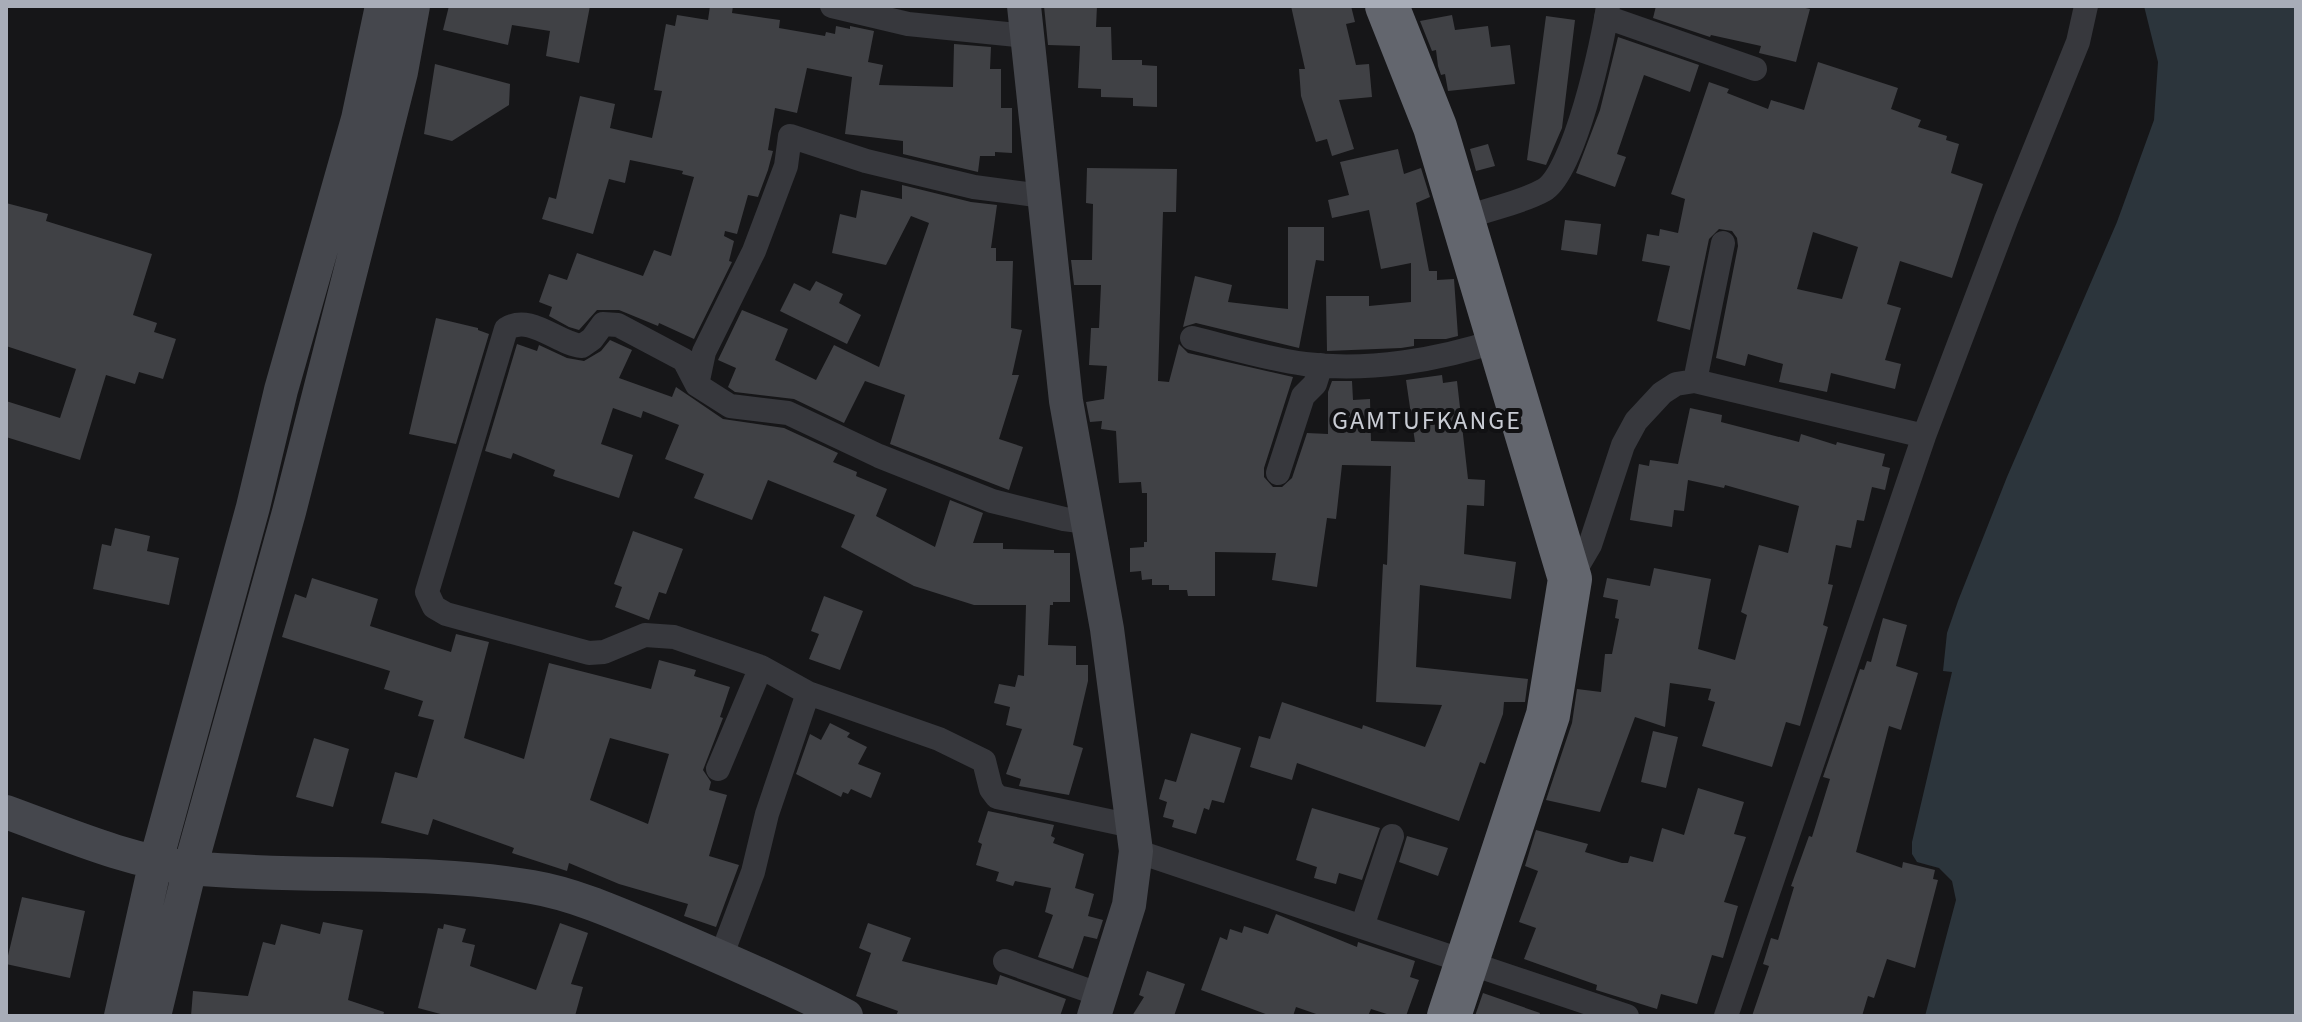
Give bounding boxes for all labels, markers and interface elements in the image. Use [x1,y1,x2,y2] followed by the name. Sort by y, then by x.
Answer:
[1332,402,1522,439] district label: GAMTUFKANGE

